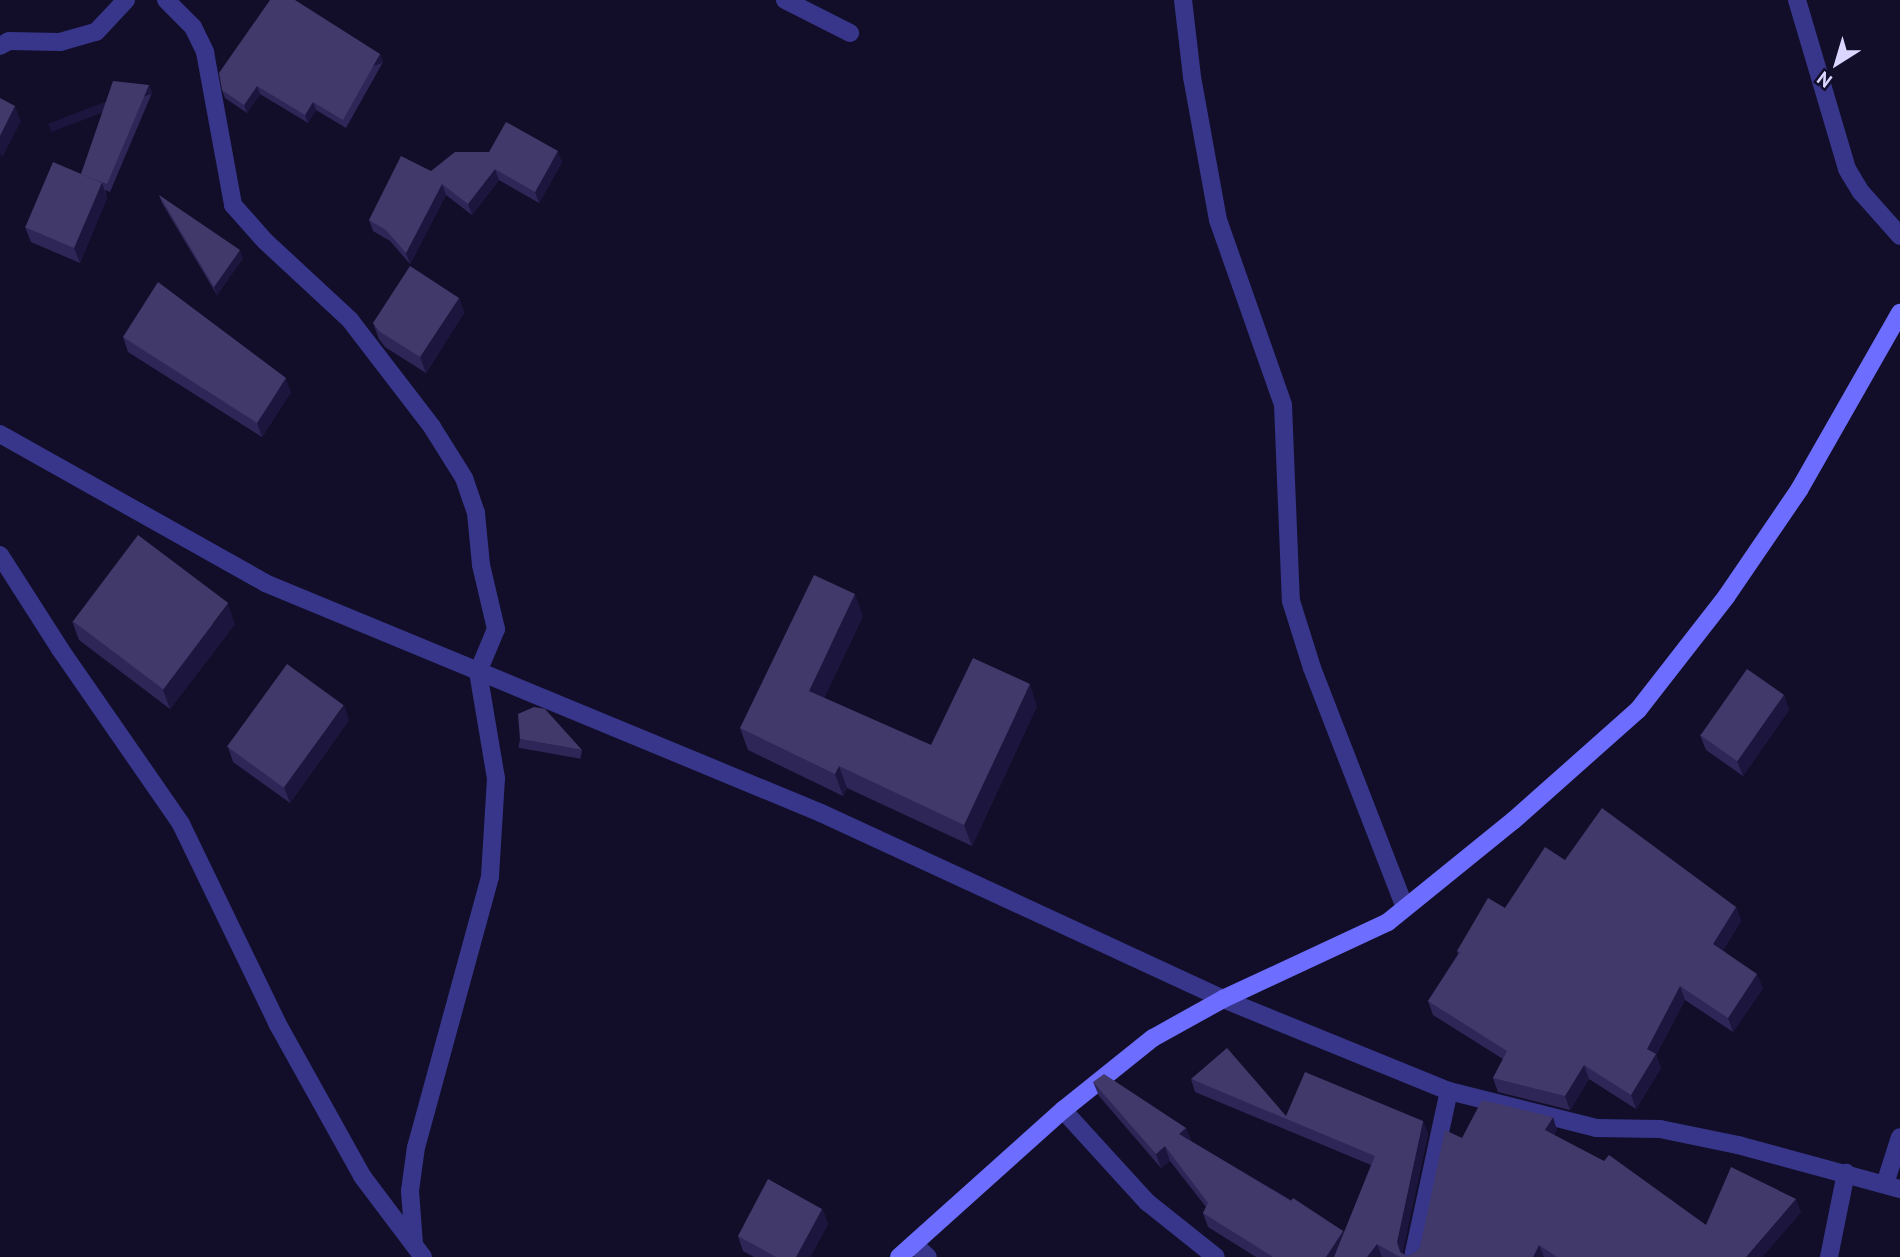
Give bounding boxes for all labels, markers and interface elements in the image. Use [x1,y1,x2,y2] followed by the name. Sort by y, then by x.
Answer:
[1802,28,1872,98] north arrow
[1812,66,1837,93] text: N

